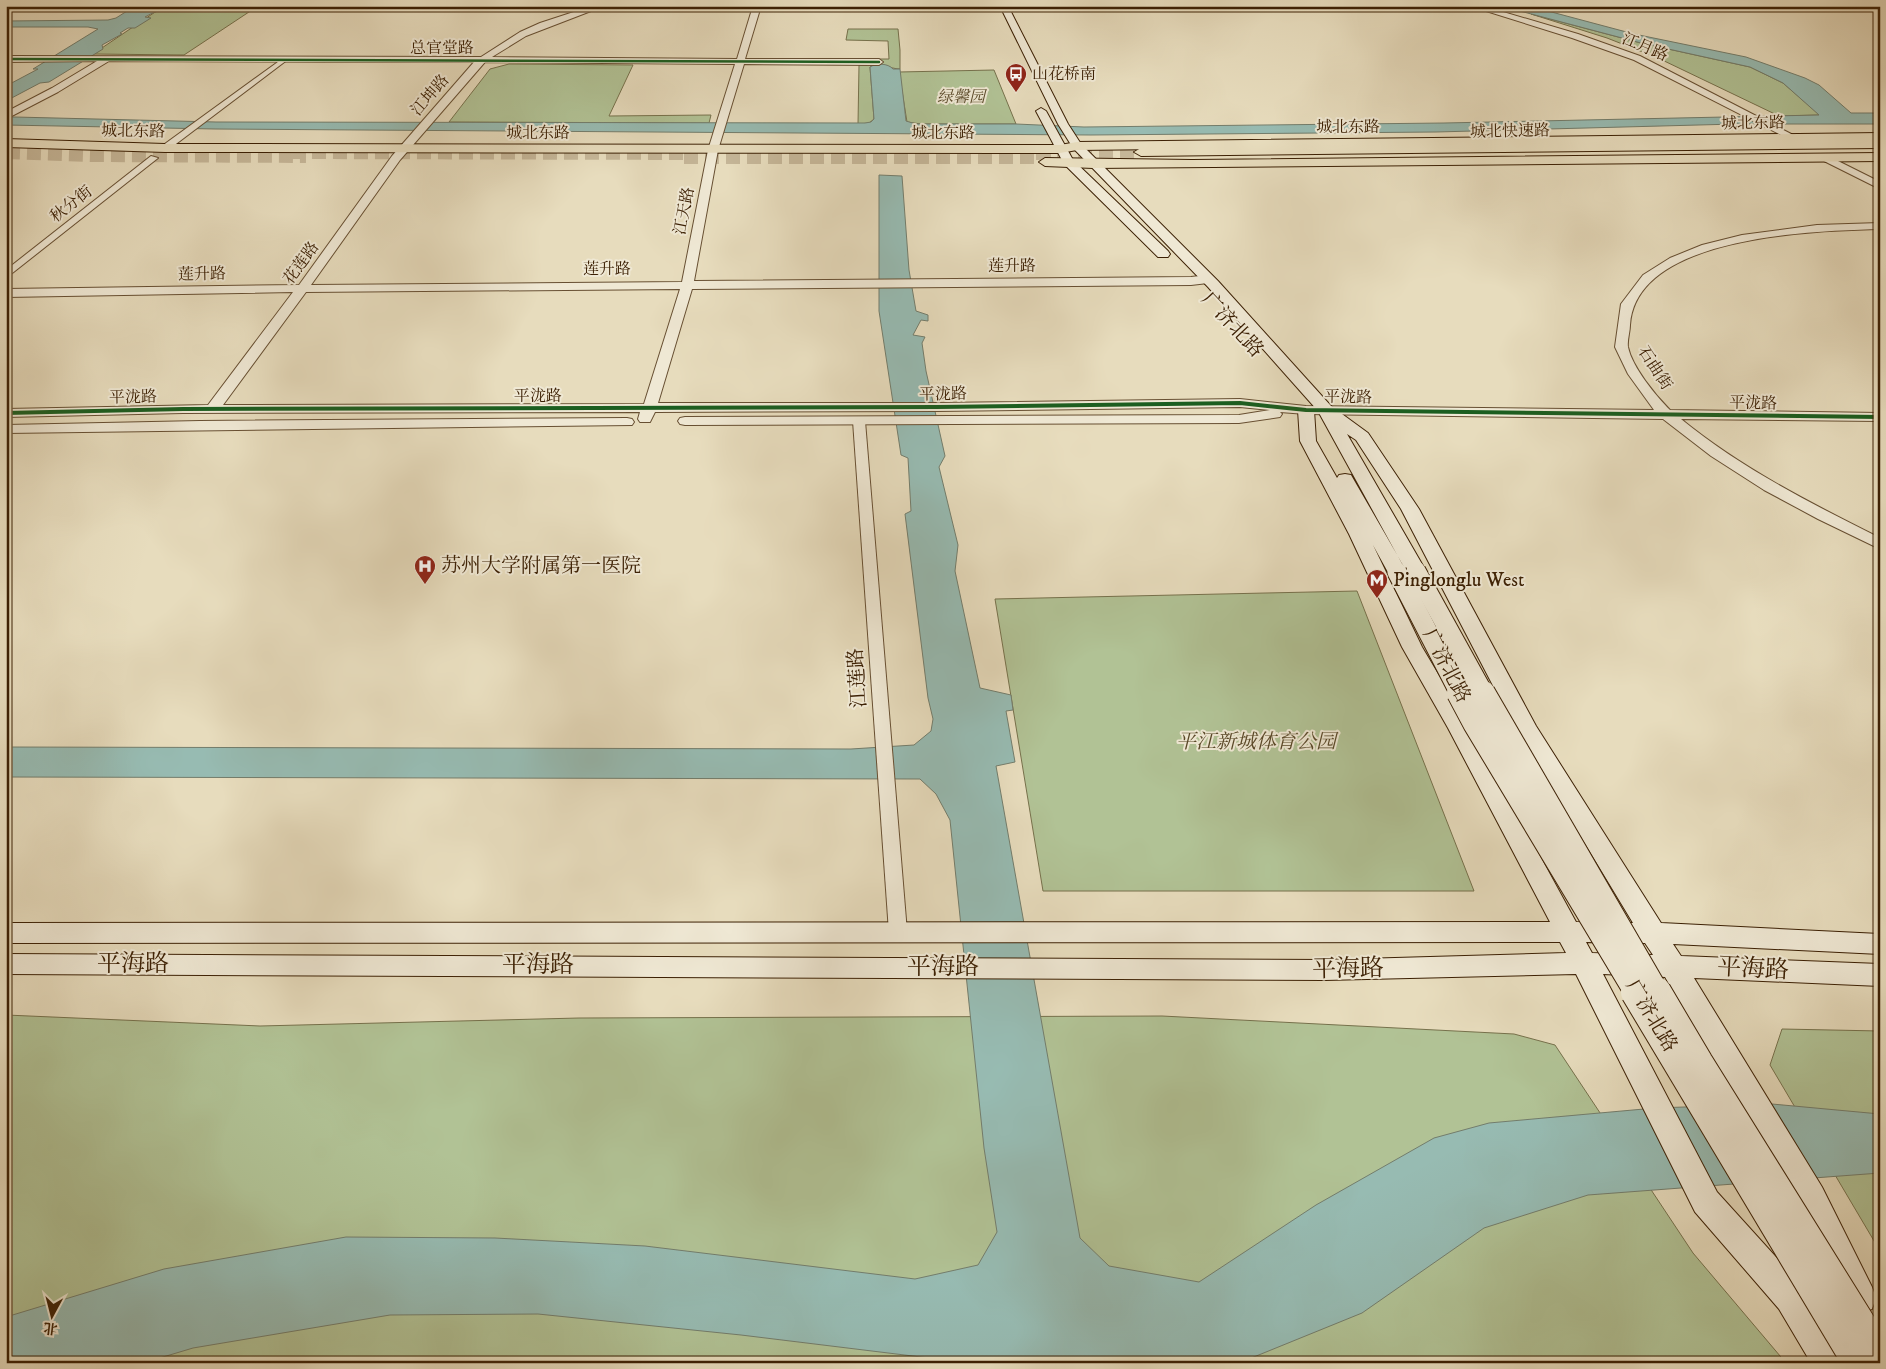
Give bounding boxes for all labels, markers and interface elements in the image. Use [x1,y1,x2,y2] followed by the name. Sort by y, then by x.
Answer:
[1619,28,1671,66] street label: 江月路
[410,38,474,58] street label: 总官堂路
[1004,62,1028,93] bus stop icon: 山花桥南
[1032,64,1096,84] place label: 山花桥南
[407,70,453,120] street label: 江坤路
[937,87,988,107] park label: 绿馨园
[1721,112,1785,134] street label: 城北东路
[1316,117,1380,137] street label: 城北东路
[101,120,165,142] street label: 城北东路
[1470,120,1550,142] street label: 城北快速路
[506,123,570,143] street label: 城北东路
[911,123,975,143] street label: 城北东路
[46,181,96,227] street label: 秋分街
[670,186,698,236] street label: 江天路
[279,238,323,288] street label: 花莲路
[988,256,1036,276] street label: 莲升路
[583,259,631,279] street label: 莲升路
[178,264,226,284] street label: 莲升路
[1196,287,1268,363] street label: 广济北路
[1634,342,1676,394] street label: 石曲街
[919,384,967,404] street label: 平泷路
[514,386,562,406] street label: 平泷路
[109,387,157,407] street label: 平泷路
[1324,387,1372,407] street label: 平泷路
[1729,393,1777,413] street label: 平泷路
[413,554,437,585] hospital icon: 苏州大学附属第一医院
[441,554,641,579] place label: 苏州大学附属第一医院
[1365,568,1389,599] metro station icon: Pinglonglu West
[1393,568,1524,593] place label: Pinglonglu West
[1417,625,1475,707] street label: 广济北路
[843,647,873,709] street label: 江莲路
[1176,730,1339,755] park label: 平江新城体育公园
[97,949,169,979] street label: 平海路
[502,950,574,980] street label: 平海路
[907,952,979,982] street label: 平海路
[1716,952,1790,986] street label: 平海路
[1312,953,1384,985] street label: 平海路
[1620,975,1682,1057] street label: 广济北路
[28,1292,78,1342] north arrow
[42,1318,59,1338] text: 北

